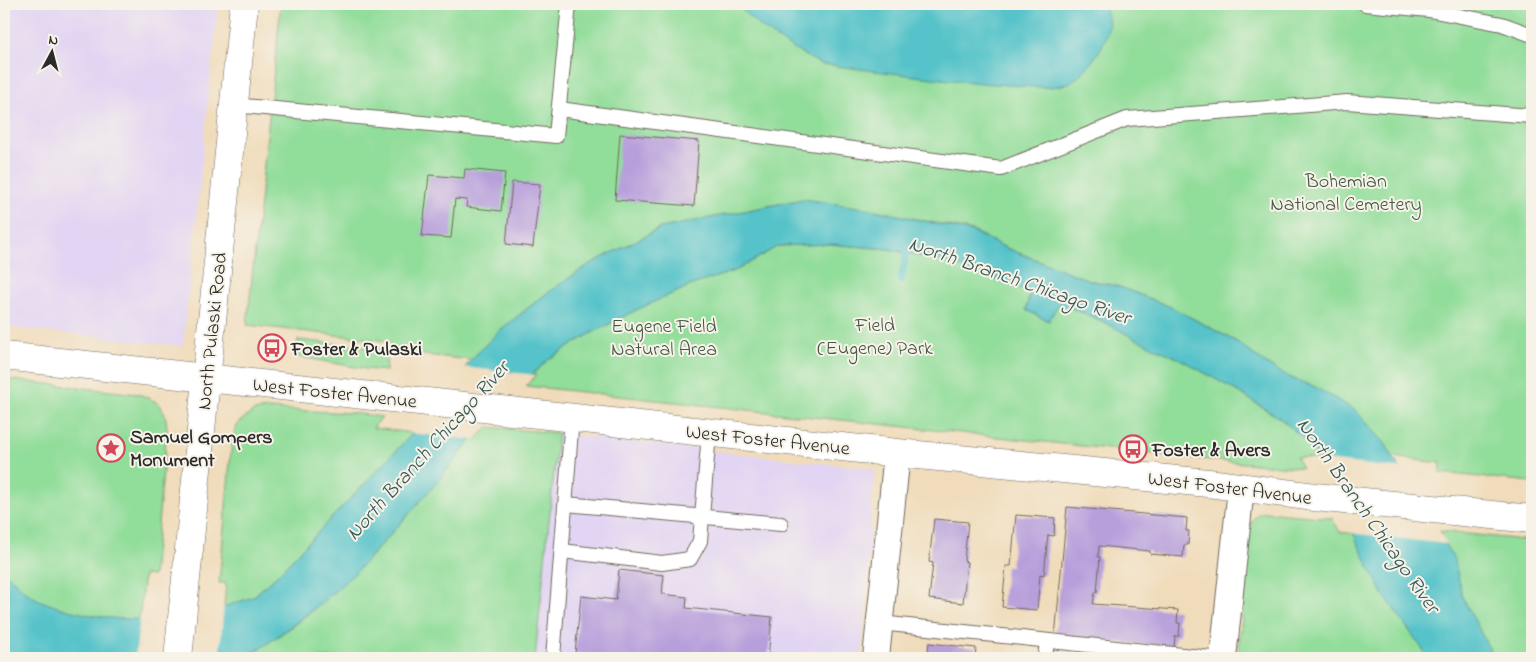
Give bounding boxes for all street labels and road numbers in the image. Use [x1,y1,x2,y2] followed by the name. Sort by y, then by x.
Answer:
[191,251,236,411] street label: North Pulaski Road
[251,371,418,418] street label: West Foster Avenue
[684,418,851,465] street label: West Foster Avenue
[1146,465,1313,514] street label: West Foster Avenue

